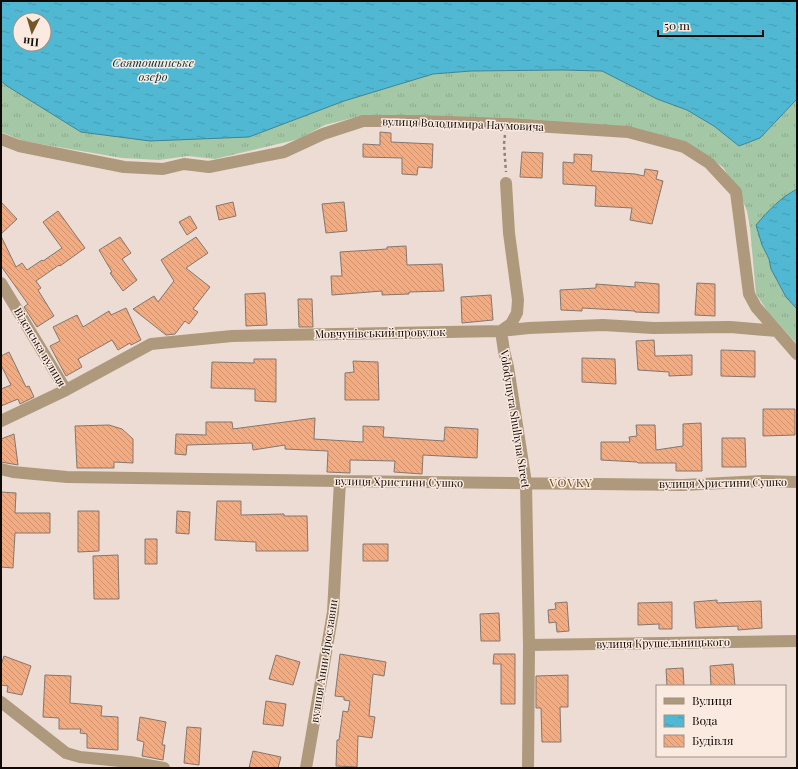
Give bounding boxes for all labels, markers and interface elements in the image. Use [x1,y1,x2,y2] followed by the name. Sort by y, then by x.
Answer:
[12,12,52,52] north arrow
[658,12,763,38] scale bar
[664,17,690,33] text: 50 m
[23,34,40,51] text: Пн
[112,54,194,84] water label: Святошинське озеро
[382,113,545,134] street label: вулиця Володимира Наумовича
[11,304,70,389] street label: Віденська вулиця
[314,324,446,341] street label: Мовчунівський провулок
[497,348,534,489] street label: Volodymyra Shulhyna Street
[335,473,463,490] street label: вулиця Христини Сушко
[548,474,593,490] district label: VOVKY
[659,474,787,491] street label: вулиця Христини Сушко
[306,598,341,724] street label: вулиця Анни Ярославни
[596,634,730,651] street label: вулиця Крушельницького
[656,685,786,757] legend
[692,692,733,708] text: Вулиця
[692,712,718,728] text: Вода
[692,732,734,748] text: Будівля

